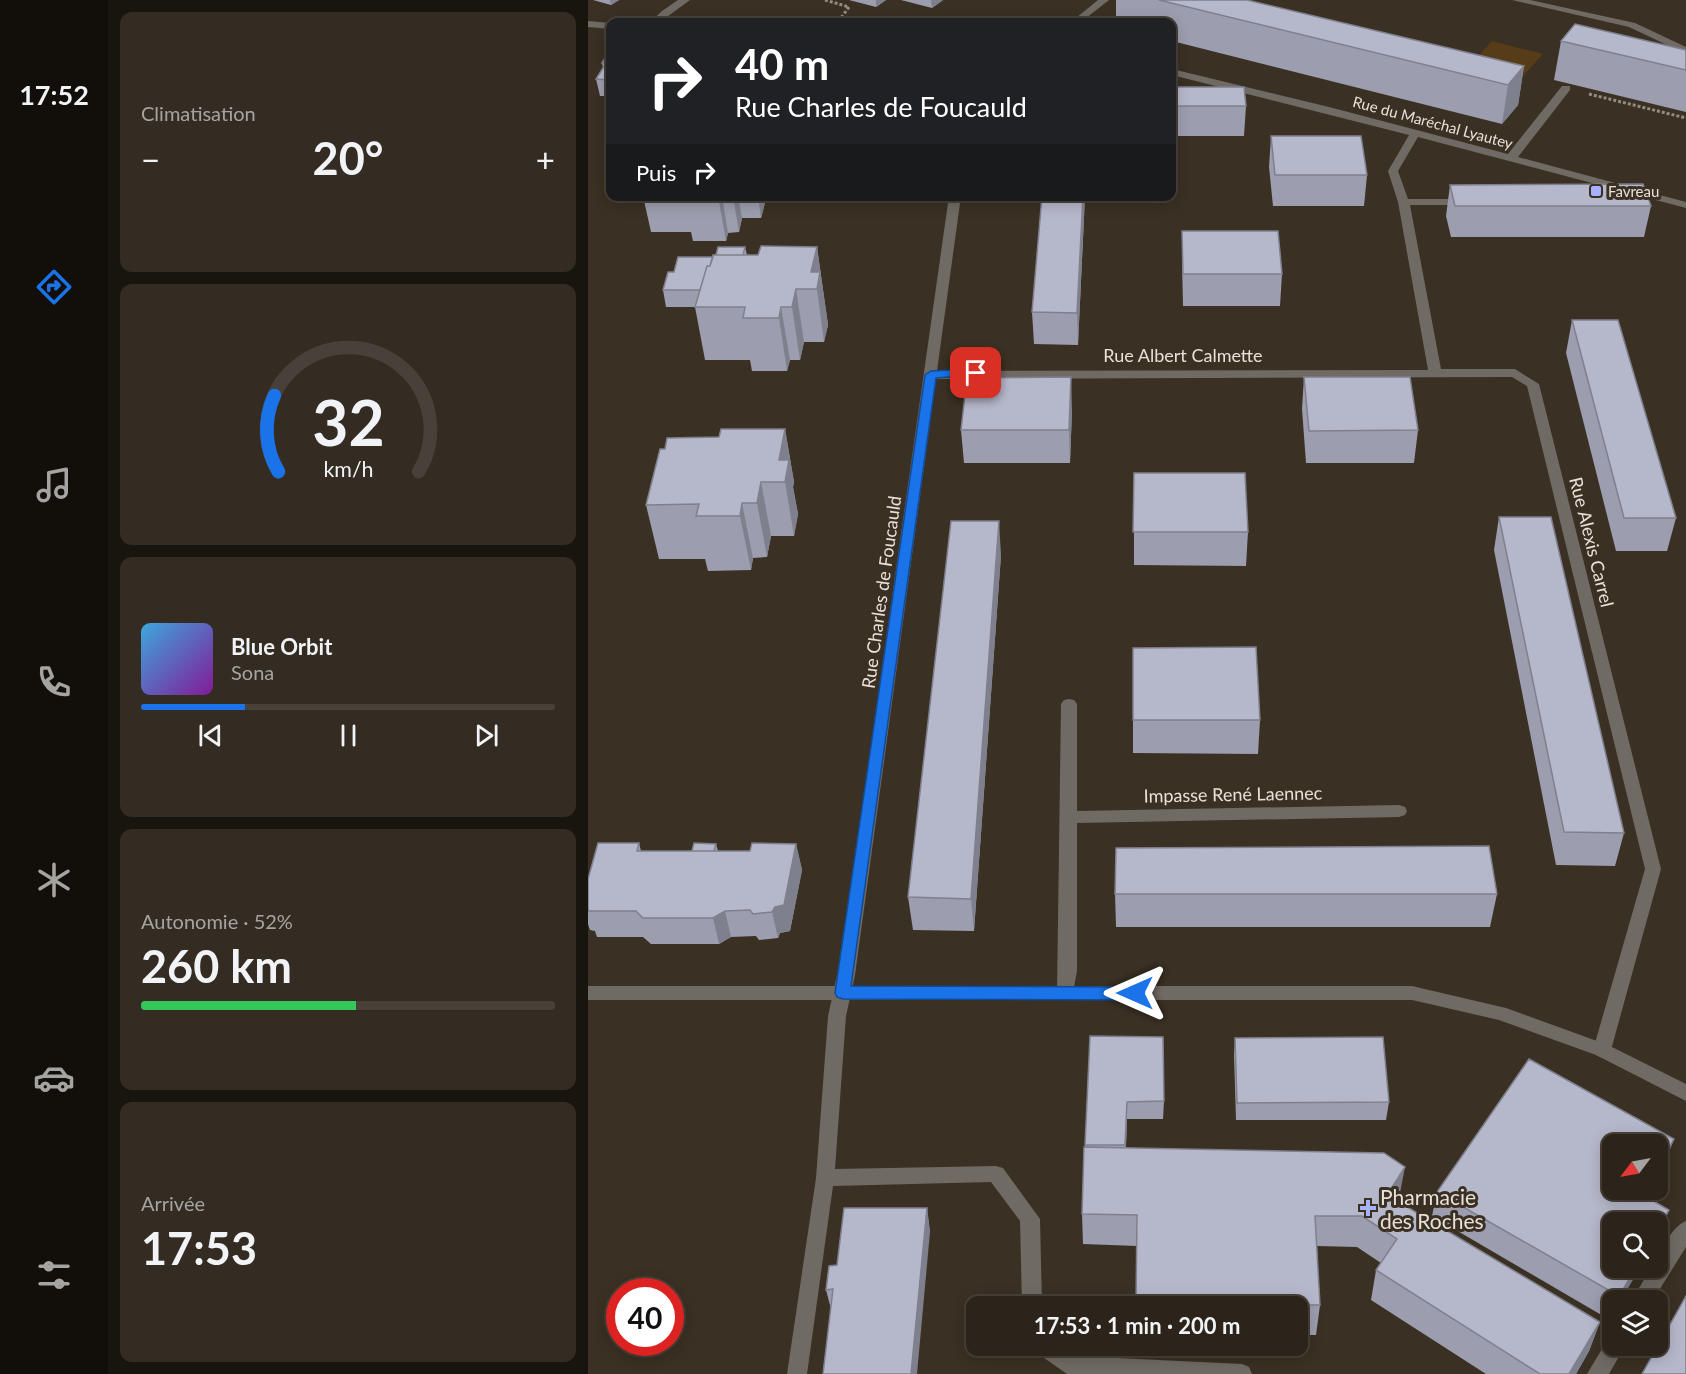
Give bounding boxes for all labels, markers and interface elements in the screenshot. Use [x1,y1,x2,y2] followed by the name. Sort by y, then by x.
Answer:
[735,39,829,89] text: 40 m
[636,42,714,120] icon: right
[19,78,89,111] text: 17:52
[735,90,1027,123] text: Rue Charles de Foucauld
[1351,92,1515,152] street label: Rue du Maréchal Lyautey
[141,101,256,125] text: Climatisation
[313,131,383,185] text: 20°
[141,139,160,179] text: −
[536,139,555,179] text: +
[688,156,721,189] icon: right
[636,159,676,186] text: Puis
[1608,182,1659,200] place label: Favreau
[1589,184,1603,198] marker: Favreau
[33,266,75,308] icon: directions
[1103,344,1263,366] street label: Rue Albert Calmette
[950,347,1001,398] pin
[959,356,992,389] icon: arrive
[312,384,384,459] text: 32
[323,456,373,482] text: km/h
[33,464,75,506] icon: music
[1565,475,1619,609] street label: Rue Alexis Carrel
[857,494,905,690] street label: Rue Charles de Foucauld
[231,633,332,660] text: Blue Orbit
[231,660,274,684] text: Sona
[33,661,75,703] icon: phone
[194,719,227,752] icon: previous
[332,719,365,752] icon: pause
[470,719,503,752] icon: next
[1143,781,1323,807] street label: Impasse René Laennec
[33,859,75,901] icon: climate
[141,909,293,933] text: Autonomie · 52%
[141,939,292,993] text: 260 km
[1103,961,1167,1025] position arrow
[33,1057,75,1099] icon: car
[1602,1134,1668,1200] north arrow
[1602,1134,1668,1356] map controls
[1380,1184,1484,1233] place label: Pharmacie des Roches
[141,1191,205,1215] text: Arrivée
[1361,1201,1375,1215] marker: Pharmacie des Roches
[1602,1212,1668,1278] button: search
[141,1221,257,1275] text: 17:53
[33,1254,75,1296] icon: filters
[606,1278,684,1356] speed limit sign: 40
[1602,1290,1668,1356] button: layers
[1034,1312,1240,1339] text: 17:53 · 1 min · 200 m

